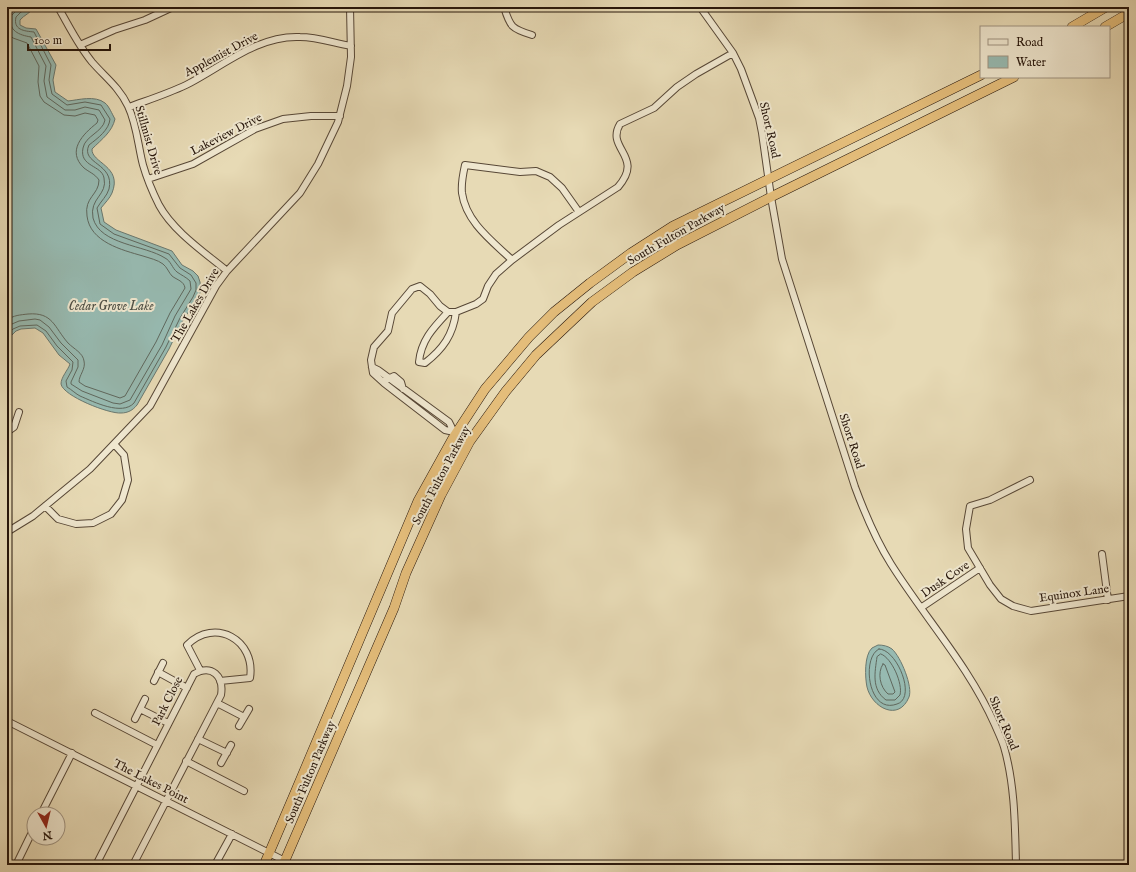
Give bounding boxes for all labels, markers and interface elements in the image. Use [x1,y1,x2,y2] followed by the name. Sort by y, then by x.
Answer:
[28,26,110,52] scale bar
[980,26,1110,78] legend
[181,29,262,81] street label: Applemist Drive
[34,33,62,48] text: 100 m
[1016,35,1044,50] text: Road
[1016,55,1047,70] text: Water
[756,101,783,160] street label: Short Road
[131,104,166,177] street label: Stillmist Drive
[188,110,265,159] street label: Lakeview Drive
[625,200,728,268] street label: South Fulton Parkway
[168,265,223,345] street label: The Lakes Drive
[68,298,154,315] water label: Cedar Grove Lake
[836,412,868,471] street label: Short Road
[409,423,474,527] street label: South Fulton Parkway
[918,558,973,601] street label: Dusk Cove
[1038,581,1111,607] street label: Equinox Lane
[149,674,186,728] street label: Park Close
[985,694,1022,753] street label: Short Road
[282,719,339,826] street label: South Fulton Parkway
[111,756,191,807] street label: The Lakes Point
[26,806,66,846] north arrow
[41,827,54,843] text: N

